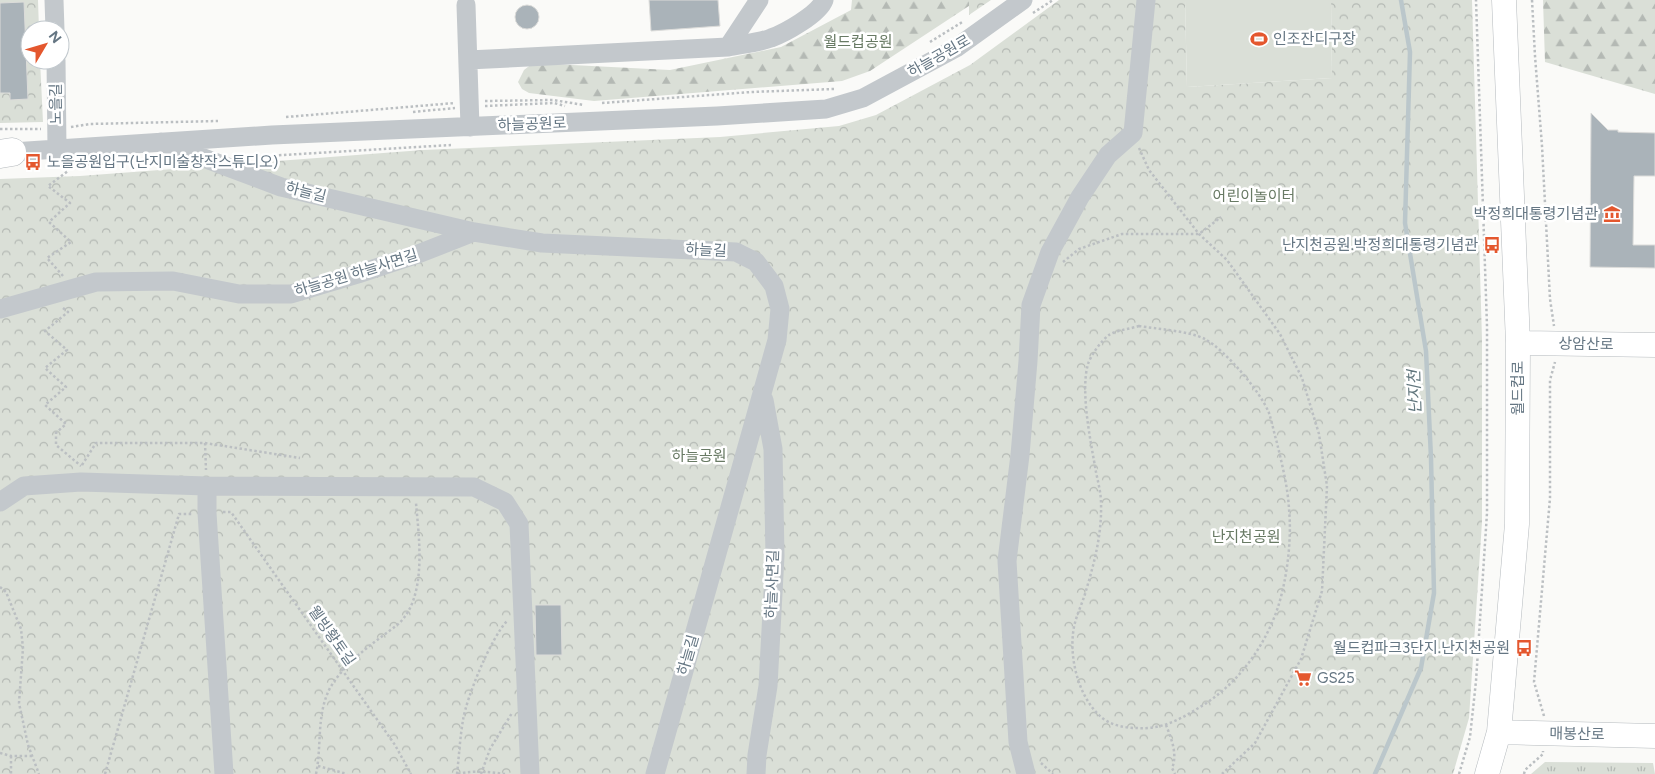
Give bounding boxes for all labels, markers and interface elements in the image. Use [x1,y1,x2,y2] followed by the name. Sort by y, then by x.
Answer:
[20,20,70,70] north arrow
[45,28,65,47] text: N
[1249,29,1269,49] sports icon: 인조잔디구장
[1273,30,1356,48] place label: 인조잔디구장
[905,31,973,81] street label: 하늘공원로
[823,33,893,51] park label: 월드컵공원
[47,83,65,125] street label: 노을길
[497,114,567,134] street label: 하늘공원로
[23,152,43,172] bus stop icon: 노을공원입구(난지미술창작스튜디오)
[47,153,278,171] place label: 노을공원입구(난지미술창작스튜디오)
[284,178,328,206] street label: 하늘길
[1213,187,1295,205] park label: 어린이놀이터
[1602,204,1622,224] museum icon: 박정희대통령기념관
[1474,205,1598,223] place label: 박정희대통령기념관
[1482,235,1502,255] bus stop icon: 난지천공원.박정희대통령기념관
[1282,236,1478,254] place label: 난지천공원.박정희대통령기념관
[685,240,727,260] street label: 하늘길
[292,246,420,300] street label: 하늘공원 하늘사면길
[1558,335,1614,353] street label: 상암산로
[1509,360,1527,416] street label: 월드컵로
[1404,367,1425,414] water label: 난지천
[671,447,727,465] park label: 하늘공원
[1211,528,1281,546] park label: 난지천공원
[762,549,782,619] street label: 하늘사면길
[305,603,359,669] street label: 웰빙황토길
[674,633,702,677] street label: 하늘길
[1514,638,1534,658] bus stop icon: 월드컵파크3단지.난지천공원
[1333,639,1510,657] place label: 월드컵파크3단지.난지천공원
[1293,668,1313,688] supermarket icon: GS25
[1317,669,1355,687] place label: GS25
[1549,725,1605,743] street label: 매봉산로

